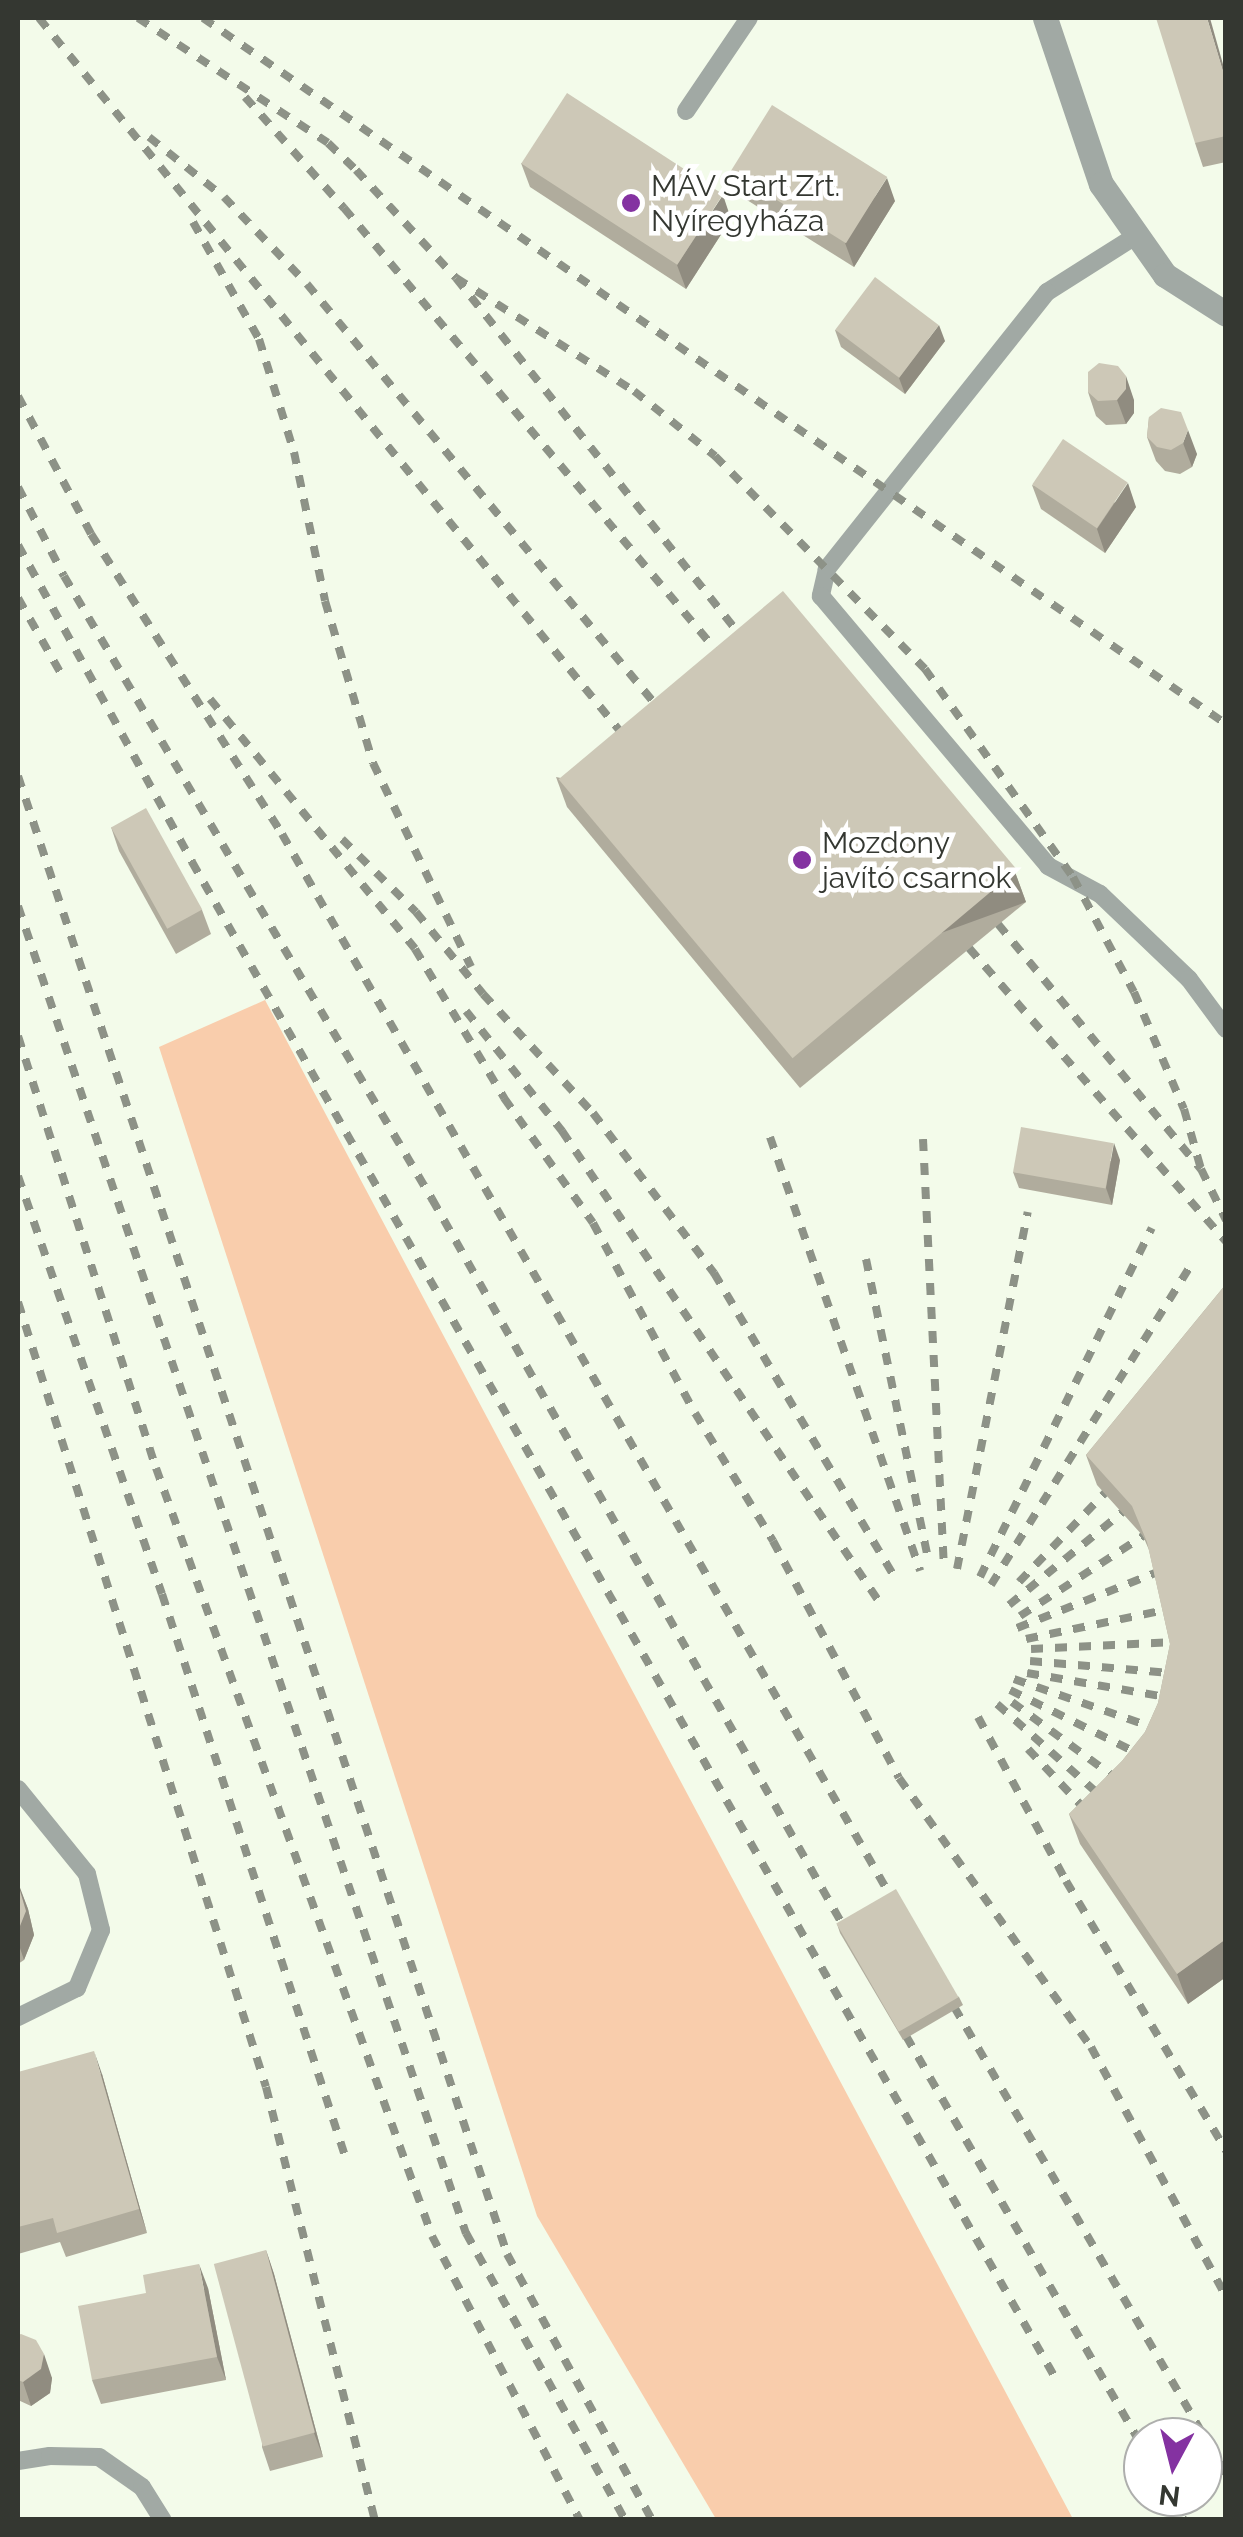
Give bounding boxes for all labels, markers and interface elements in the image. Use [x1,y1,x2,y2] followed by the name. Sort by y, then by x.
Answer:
[651,168,841,238] place label: MÁV Start Zrt. Nyíregyháza
[620,192,642,214] marker: MÁV Start Zrt. Nyíregyháza
[822,825,1012,896] place label: Mozdony javító csarnok
[791,849,813,871] marker: Mozdony javító csarnok
[1123,2417,1223,2517] north arrow
[1157,2478,1182,2513] text: N

